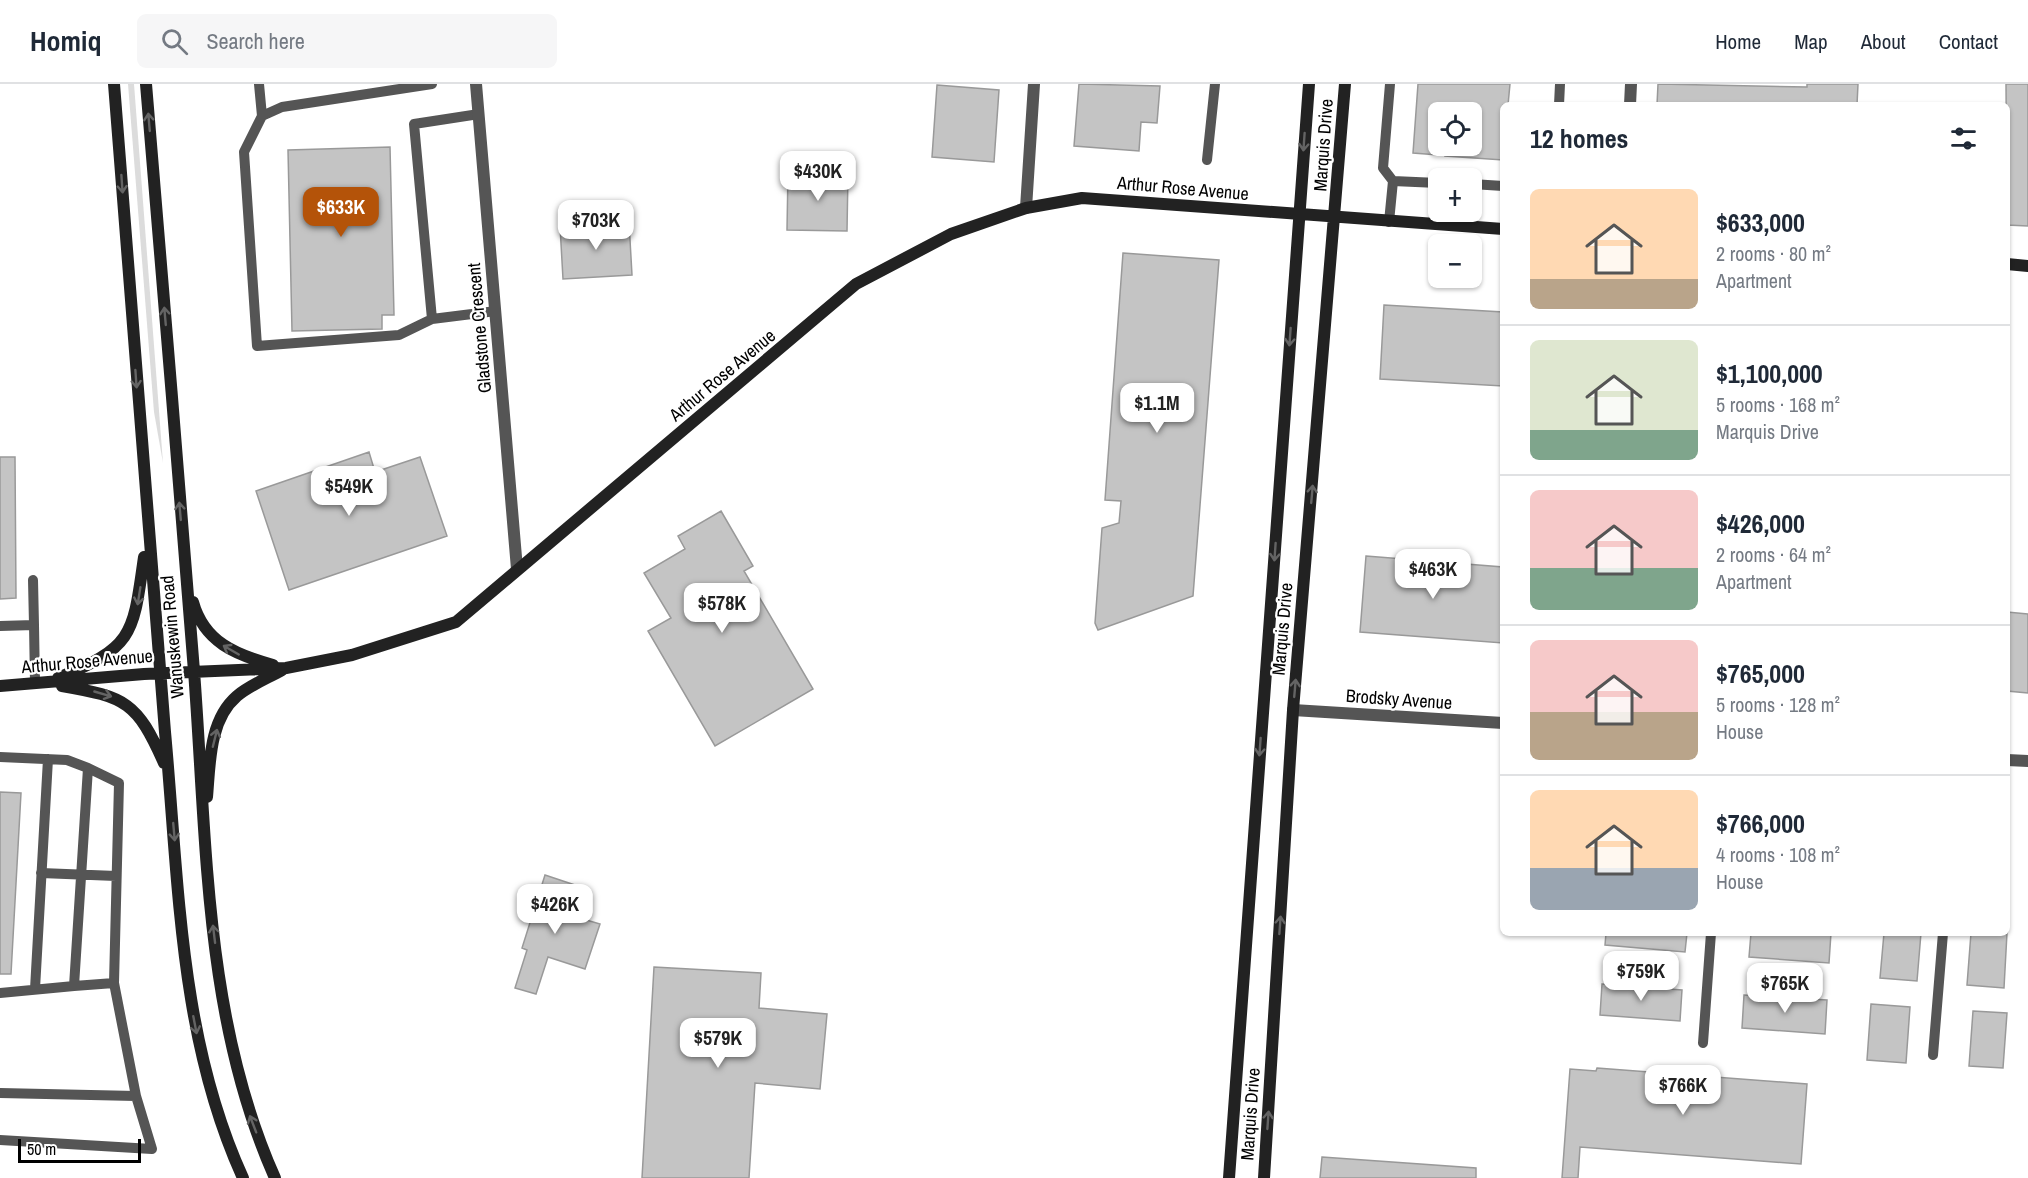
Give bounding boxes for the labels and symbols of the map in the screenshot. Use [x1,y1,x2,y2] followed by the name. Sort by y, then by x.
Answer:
[1307,98,1339,192] street label: Marquis Drive
[144,112,155,132] one-way arrow
[1299,132,1310,152] one-way arrow
[776,151,860,202] pin: $430K
[1115,170,1250,206] street label: Arthur Rose Avenue
[116,174,127,194] one-way arrow
[299,187,383,238] pin: $633K
[554,200,638,251] pin: $703K
[461,262,497,394] street label: Gladstone Crescent
[159,307,170,327] one-way arrow
[663,323,781,428] street label: Arthur Rose Avenue
[1285,326,1296,346] one-way arrow
[130,368,141,388] one-way arrow
[1115,383,1199,434] pin: $1.1M
[307,466,391,517] pin: $549K
[1307,485,1318,505] one-way arrow
[175,501,186,521] one-way arrow
[1269,542,1280,562] one-way arrow
[1391,549,1475,600] pin: $463K
[154,574,190,700] street label: Wanuskewin Road
[1266,582,1298,676] street label: Marquis Drive
[680,583,764,634] pin: $578K
[133,586,144,605] one-way arrow
[19,643,154,679] street label: Arthur Rose Avenue
[223,643,240,655] one-way arrow
[1290,679,1301,699] one-way arrow
[1345,683,1453,715] street label: Brodsky Avenue
[94,689,113,700] one-way arrow
[209,729,221,748] one-way arrow
[1255,736,1266,756] one-way arrow
[169,821,180,841] one-way arrow
[513,884,597,935] pin: $426K
[1274,916,1285,935] one-way arrow
[208,924,219,944] one-way arrow
[1599,951,1683,1002] pin: $759K
[1743,963,1827,1014] pin: $765K
[190,1015,201,1035] one-way arrow
[676,1018,760,1069] pin: $579K
[1641,1065,1725,1116] pin: $766K
[1234,1067,1266,1161] street label: Marquis Drive
[1262,1110,1273,1130] one-way arrow
[247,1115,258,1134] one-way arrow
[18,1136,141,1164] scale bar

